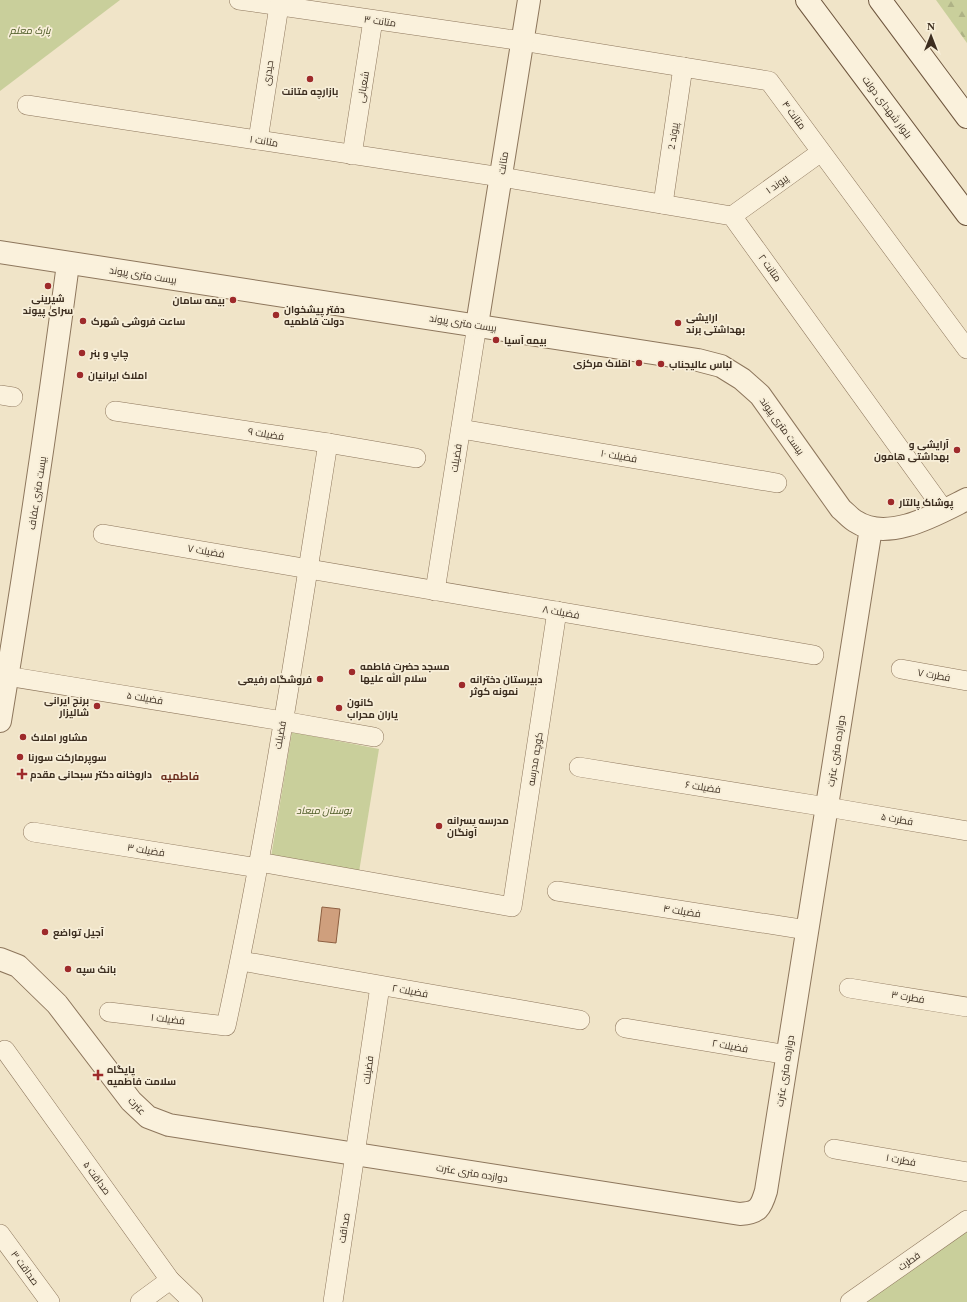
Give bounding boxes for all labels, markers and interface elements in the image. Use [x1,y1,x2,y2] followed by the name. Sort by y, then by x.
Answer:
[363,13,397,29] street label: متانت ۳
[911,16,951,56] north arrow
[927,20,935,32] text: N
[8,25,52,38] park label: پارک معلم
[261,60,276,87] street label: حیدری
[355,70,372,104] street label: شعبانی
[305,74,315,84] marker: بازارچه متانت
[859,74,914,141] street label: بلوار شهدای دولت
[282,86,338,99] place label: بازارچه متانت
[780,99,808,131] street label: متانت ۴
[666,122,681,150] street label: پیوند 2
[249,133,279,149] street label: متانت ۱
[496,151,510,175] street label: متانت
[764,172,791,197] street label: پیوند ۱
[756,252,784,284] street label: متانت ۲
[108,264,178,287] street label: بیست متری پیوند
[43,281,53,291] marker: شیرینی سرای پیوند
[23,293,73,318] place label: شیرینی سرای پیوند
[173,295,225,307] place label: بیمه سامان
[228,295,238,305] marker: بیمه سامان
[284,304,345,328] place label: دفتر پیشخوان دولت فاطمیه
[271,310,281,320] marker: دفتر پیشخوان دولت فاطمیه
[428,312,498,335] street label: بیست متری پیوند
[686,312,745,336] place label: ارایشی بهداشتی برند
[78,316,88,326] marker: ساعت فروشی شهرک
[91,316,185,328] place label: ساعت فروشی شهرک
[673,318,683,328] marker: ارایشی بهداشتی برند
[491,335,501,345] marker: بیمه آسیا
[504,335,547,347] place label: بیمه آسیا
[77,348,87,358] marker: چاپ و بنر
[89,348,129,361] place label: چاپ و بنر
[573,358,631,370] place label: املاک مرکزی
[634,358,644,368] marker: املاک مرکزی
[656,359,666,369] marker: لباس عالیجناب
[669,359,732,371] place label: لباس عالیجناب
[75,370,85,380] marker: املاک ایرانیان
[88,370,147,382] place label: املاک ایرانیان
[757,395,806,457] street label: بیست متری پیوند
[247,426,285,442] street label: فضیلت ۹
[874,439,950,463] place label: آرایشی و بهداشتی هامون
[448,443,464,473] street label: فضیلت
[952,445,962,455] marker: آرایشی و بهداشتی هامون
[600,447,638,465] street label: فضیلت ۱۰
[26,455,49,531] street label: بیست متری عفاف
[886,497,896,507] marker: پوشاک پالتار
[898,497,954,510] place label: پوشاک پالتار
[187,542,225,560] street label: فضیلت ۷
[542,603,580,621] street label: فضیلت ۸
[360,661,450,686] place label: مسجد حضرت فاطمه سلام الله علیها
[347,667,357,677] marker: مسجد حضرت فاطمه سلام الله علیها
[917,667,951,683] street label: فطرت ۷
[238,674,312,686] place label: فروشگاه رفیعی
[315,674,325,684] marker: فروشگاه رفیعی
[469,674,542,698] place label: دبیرستان دخترانه نمونه کوثر
[457,680,467,690] marker: دبیرستان دخترانه نمونه کوثر
[126,690,164,706] street label: فضیلت ۵
[44,695,89,719] place label: برنج ایرانی شالیزار
[347,697,398,721] place label: کانون یاران محراب
[92,701,102,711] marker: برنج ایرانی شالیزار
[334,703,344,713] marker: کانون یاران محراب
[825,714,848,788] street label: دوازده متری عترت
[272,720,288,750] street label: فضیلت
[525,731,546,787] street label: کوچه مدرسه
[18,732,28,742] marker: مشاور املاک
[31,732,88,744] place label: مشاور املاک
[15,752,25,762] marker: سوپرمارکت سورنا
[28,752,107,765] place label: سوپرمارکت سورنا
[17,769,27,779] marker: داروخانه دکتر سبحانی مقدم
[30,769,152,782] place label: داروخانه دکتر سبحانی مقدم
[161,770,199,783] district label: فاطمیه
[684,779,722,795] street label: فضیلت ۶
[296,805,353,817] park label: بوستان میعاد
[880,811,914,827] street label: فطرت ۵
[447,815,509,839] place label: مدرسه پسرانه آونگان
[434,821,444,831] marker: مدرسه پسرانه آونگان
[126,842,166,858] street label: فضیلت ۳
[662,903,702,919] street label: فضیلت ۴
[40,927,50,937] marker: آجیل تواضع
[53,927,105,940] place label: آجیل تواضع
[63,964,73,974] marker: بانک سپه
[76,964,116,976] place label: بانک سپه
[391,982,429,1000] street label: فضیلت ۲
[890,989,926,1005] street label: فطرت ۳
[150,1011,186,1027] street label: فضیلت ۱
[774,1034,797,1108] street label: دوازده متری عترت
[711,1037,749,1055] street label: فضیلت ۲
[361,1055,375,1085] street label: فضیلت
[107,1064,176,1088] place label: پایگاه سلامت فاطمیه
[92,1069,104,1081] marker: پایگاه سلامت فاطمیه
[126,1095,148,1117] street label: عترت
[885,1152,917,1168] street label: فطرت ۱
[81,1159,113,1197] street label: صداقت ۵
[435,1162,509,1185] street label: دوازده متری عترت
[336,1212,352,1244] street label: صداقت
[9,1249,41,1287] street label: صداقت ۳
[896,1249,922,1273] street label: فطرت

